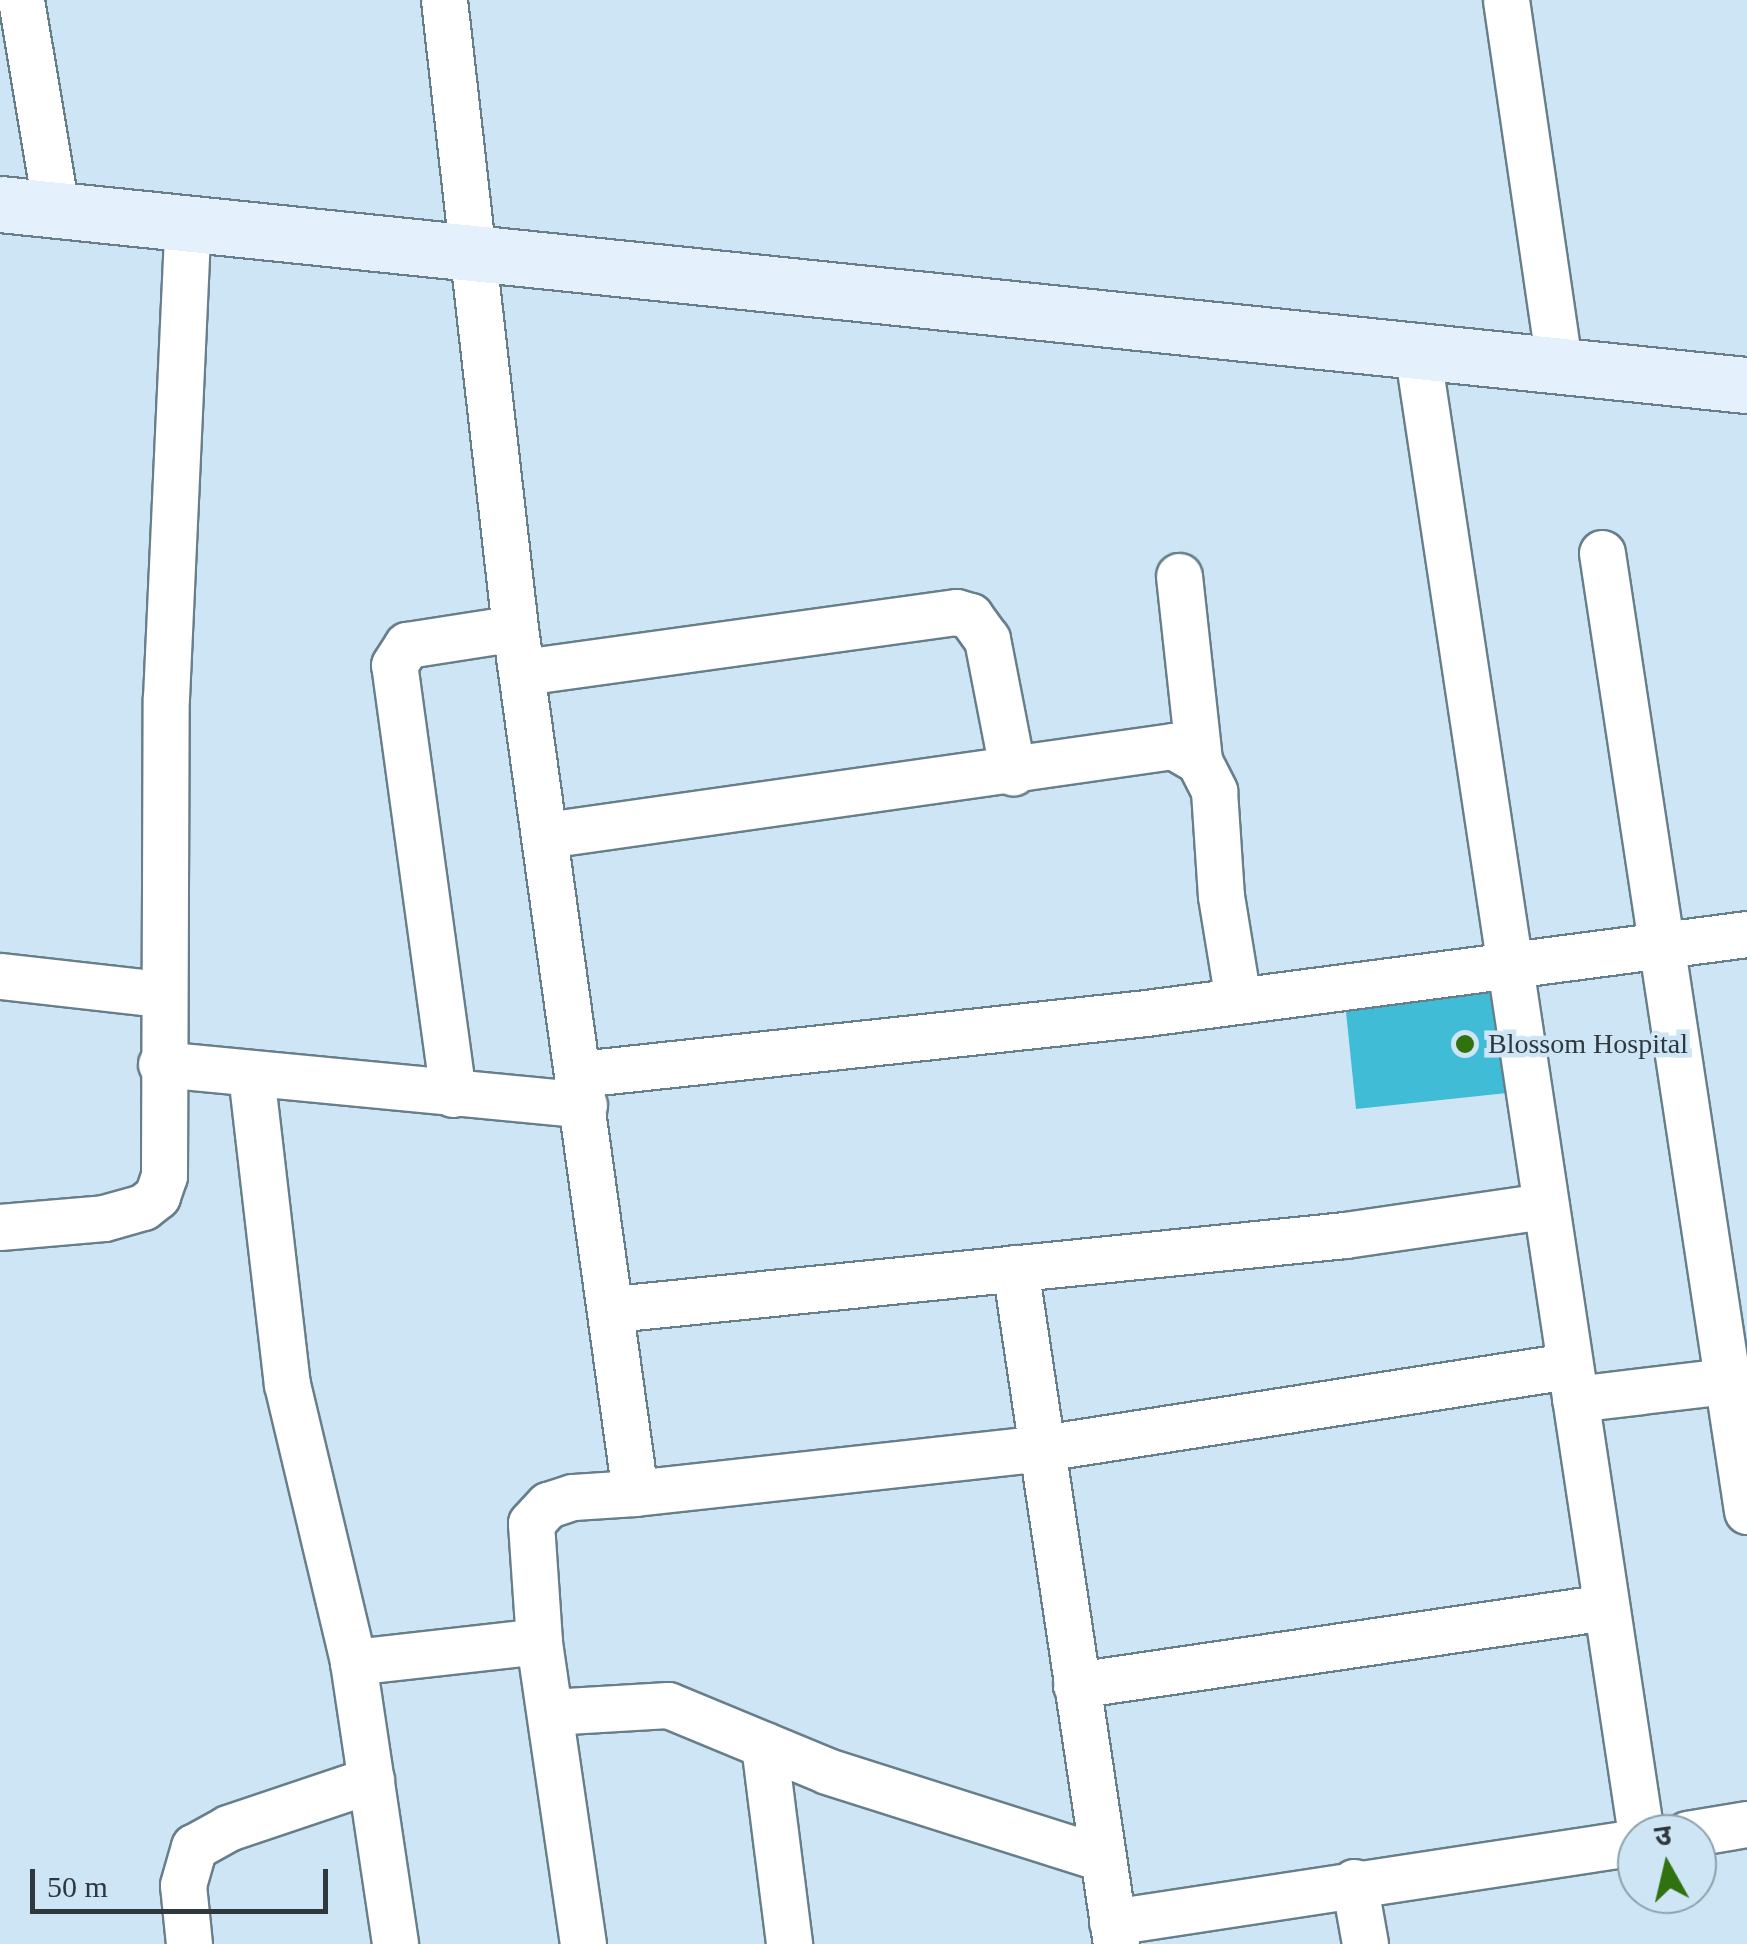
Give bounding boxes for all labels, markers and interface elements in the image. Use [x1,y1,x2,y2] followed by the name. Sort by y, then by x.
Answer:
[1488,1027,1688,1061] place label: Blossom Hospital
[1452,1031,1478,1057] marker: Blossom Hospital
[1617,1814,1717,1914] north arrow
[1653,1819,1673,1852] text: उ
[35,1849,332,1911] scale bar
[47,1870,108,1903] text: 50 m

